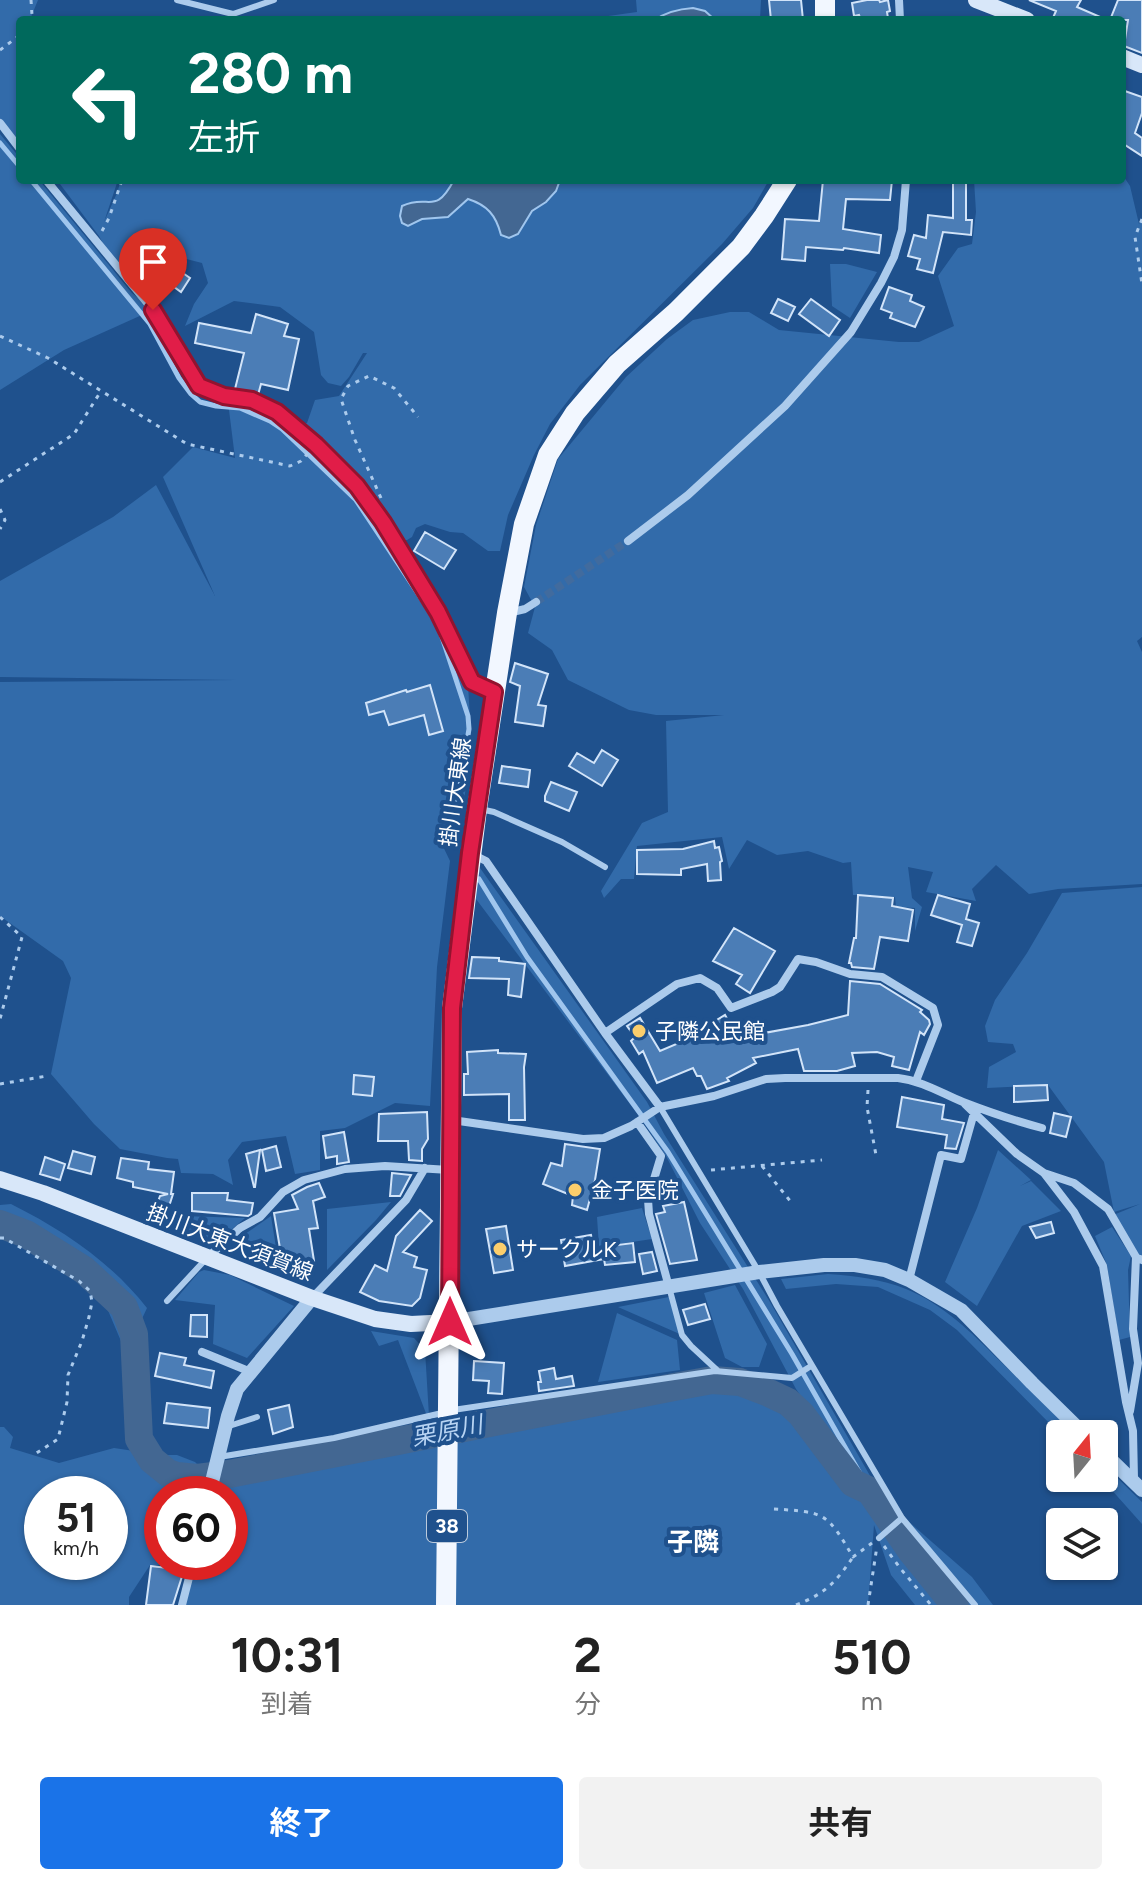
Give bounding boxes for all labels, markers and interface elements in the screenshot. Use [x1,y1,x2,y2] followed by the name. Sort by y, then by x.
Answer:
[188,40,353,107] text: 280 m
[56,48,160,152] icon: left
[188,116,260,159] text: 左折
[119,228,187,310] pin
[131,240,175,284] icon: arrive
[434,736,477,848] street label: 掛川大東線
[655,1018,765,1045] place label: 子隣公民館
[630,1022,648,1040] marker: 子隣公民館
[591,1177,679,1204] place label: 金子医院
[566,1181,584,1199] marker: 金子医院
[143,1198,317,1287] street label: 掛川大東大須賀線
[516,1236,617,1263] place label: サークルK
[491,1240,509,1258] marker: サークルK
[408,1280,492,1364] position arrow
[409,1409,488,1452] water label: 栗原川
[1046,1420,1118,1492] north arrow
[1046,1420,1118,1580] map controls
[144,1476,248,1580] speed limit sign: 60
[56,1494,96,1542] text: 51
[1046,1508,1118,1580] button: layers
[427,1510,467,1542] road number: 38
[667,1526,719,1558] district label: 子隣
[53,1536,99,1560] text: km/h
[231,1626,343,1684] text: 10:31
[574,1626,602,1684] text: 2
[832,1628,911,1686] text: 510
[861,1685,883,1717] text: m
[261,1688,313,1720] text: 到着
[575,1688,601,1720] text: 分
[40,1777,563,1869] button: 終了
[579,1777,1102,1869] button: 共有

